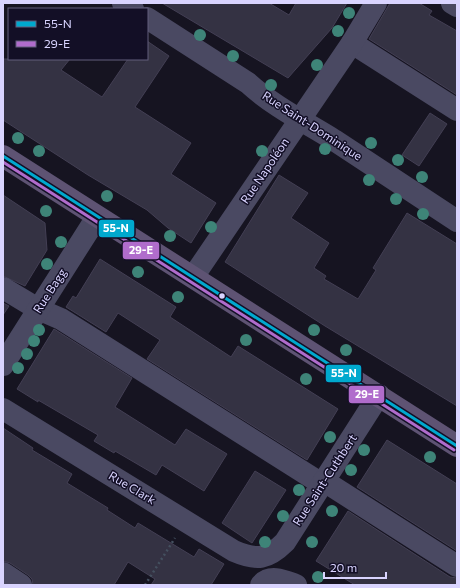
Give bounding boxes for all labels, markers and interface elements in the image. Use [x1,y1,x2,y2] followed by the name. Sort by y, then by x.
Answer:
[8,8,148,60] legend
[44,16,72,30] text: 55-N
[44,36,70,50] text: 29-E
[260,88,365,163] street label: Rue Saint-Dominique
[237,135,291,206] street label: Rue Napoléon
[98,219,135,238] line badge: 55-N
[103,221,129,234] text: 55-N
[122,241,160,260] line badge: 29-E
[129,243,154,256] text: 29-E
[30,265,69,315] street label: Rue Bagg
[217,291,227,301] unlabelled marker
[325,364,362,383] line badge: 55-N
[331,366,357,379] text: 55-N
[348,385,385,404] line badge: 29-E
[355,387,380,400] text: 29-E
[289,431,359,528] street label: Rue Saint-Cuthbert
[107,468,159,507] street label: Rue Clark
[324,554,386,580] scale bar
[330,560,357,574] text: 20 m

